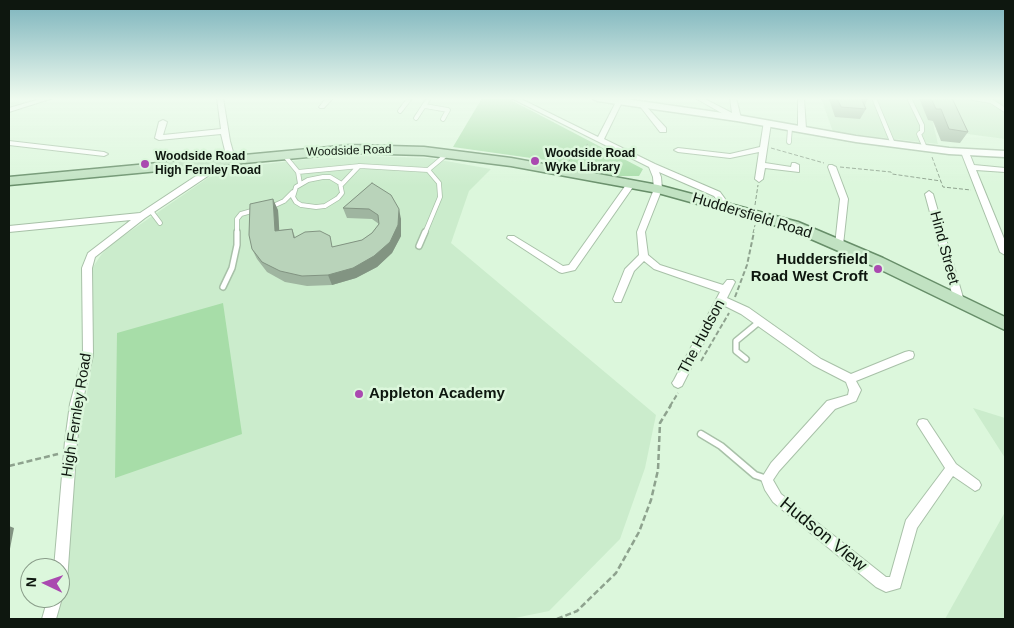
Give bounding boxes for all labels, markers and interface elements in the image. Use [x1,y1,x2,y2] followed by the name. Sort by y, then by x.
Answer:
[306,142,392,160] street label: Woodside Road
[545,147,635,175] place label: Woodside Road Wyke Library
[155,150,261,178] place label: Woodside Road High Fernley Road
[529,155,541,167] marker: Woodside Road Wyke Library
[139,158,151,170] marker: Woodside Road High Fernley Road
[690,189,814,243] street label: Huddersfield Road
[926,209,962,287] street label: Hind Street
[751,251,868,286] place label: Huddersfield Road West Croft
[872,263,884,275] marker: Huddersfield Road West Croft
[675,297,729,377] street label: The Hudson
[58,352,96,478] street label: High Fernley Road
[369,385,505,403] place label: Appleton Academy
[353,388,365,400] marker: Appleton Academy
[775,493,871,577] street label: Hudson View
[20,558,70,608] north arrow
[23,577,39,588] text: N

